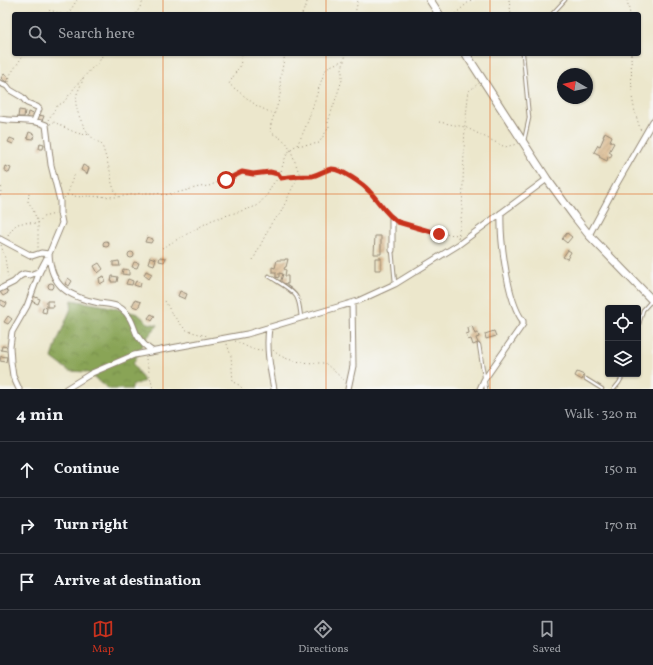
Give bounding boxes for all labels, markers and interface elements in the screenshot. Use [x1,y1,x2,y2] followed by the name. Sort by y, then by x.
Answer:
[12,12,641,56] search box
[26,23,48,45] icon: search
[58,24,135,45] text: Search here
[557,68,593,104] north arrow
[217,171,235,189] route start
[430,225,448,243] route end
[605,305,641,377] map controls
[605,305,641,341] button: locate
[605,341,641,377] button: layers
[16,404,63,427] text: 4 min
[564,406,637,424] text: Walk · 320 m
[16,459,38,481] icon: ahead
[54,459,119,480] text: Continue
[604,461,637,479] text: 150 m
[16,515,38,537] icon: right
[54,515,128,536] text: Turn right
[604,517,637,535] text: 170 m
[16,571,38,593] icon: arrive
[54,571,201,592] text: Arrive at destination
[92,618,114,657] tab: Map
[298,618,349,657] tab: Directions
[533,618,561,657] tab: Saved

